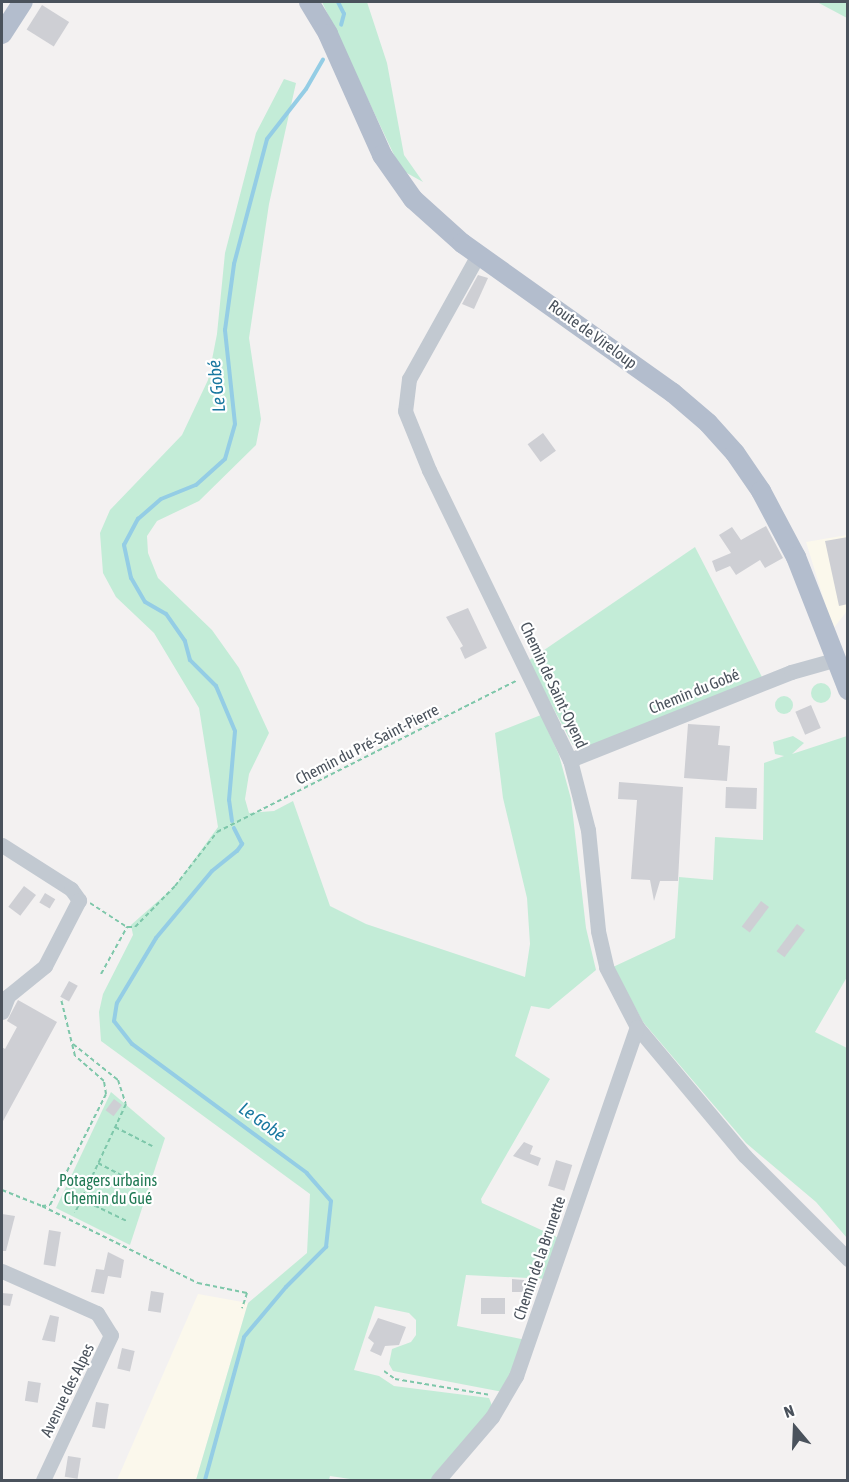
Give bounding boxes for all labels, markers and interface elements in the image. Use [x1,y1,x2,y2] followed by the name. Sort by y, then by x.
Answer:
[545,295,641,373] street label: Route de Vireloup
[204,359,230,413] water label: Le Gobé
[516,619,592,751] street label: Chemin de Saint-Oyend
[646,664,742,718] street label: Chemin du Gobé
[292,700,442,788] street label: Chemin du Pré-Saint-Pierre
[234,1098,290,1146] water label: Le Gobé
[59,1170,157,1208] park label: Potagers urbains Chemin du Gué
[509,1194,569,1322] street label: Chemin de la Brunette
[36,1340,98,1440] street label: Avenue des Alpes
[765,1398,825,1458] north arrow
[782,1401,797,1421] text: N

